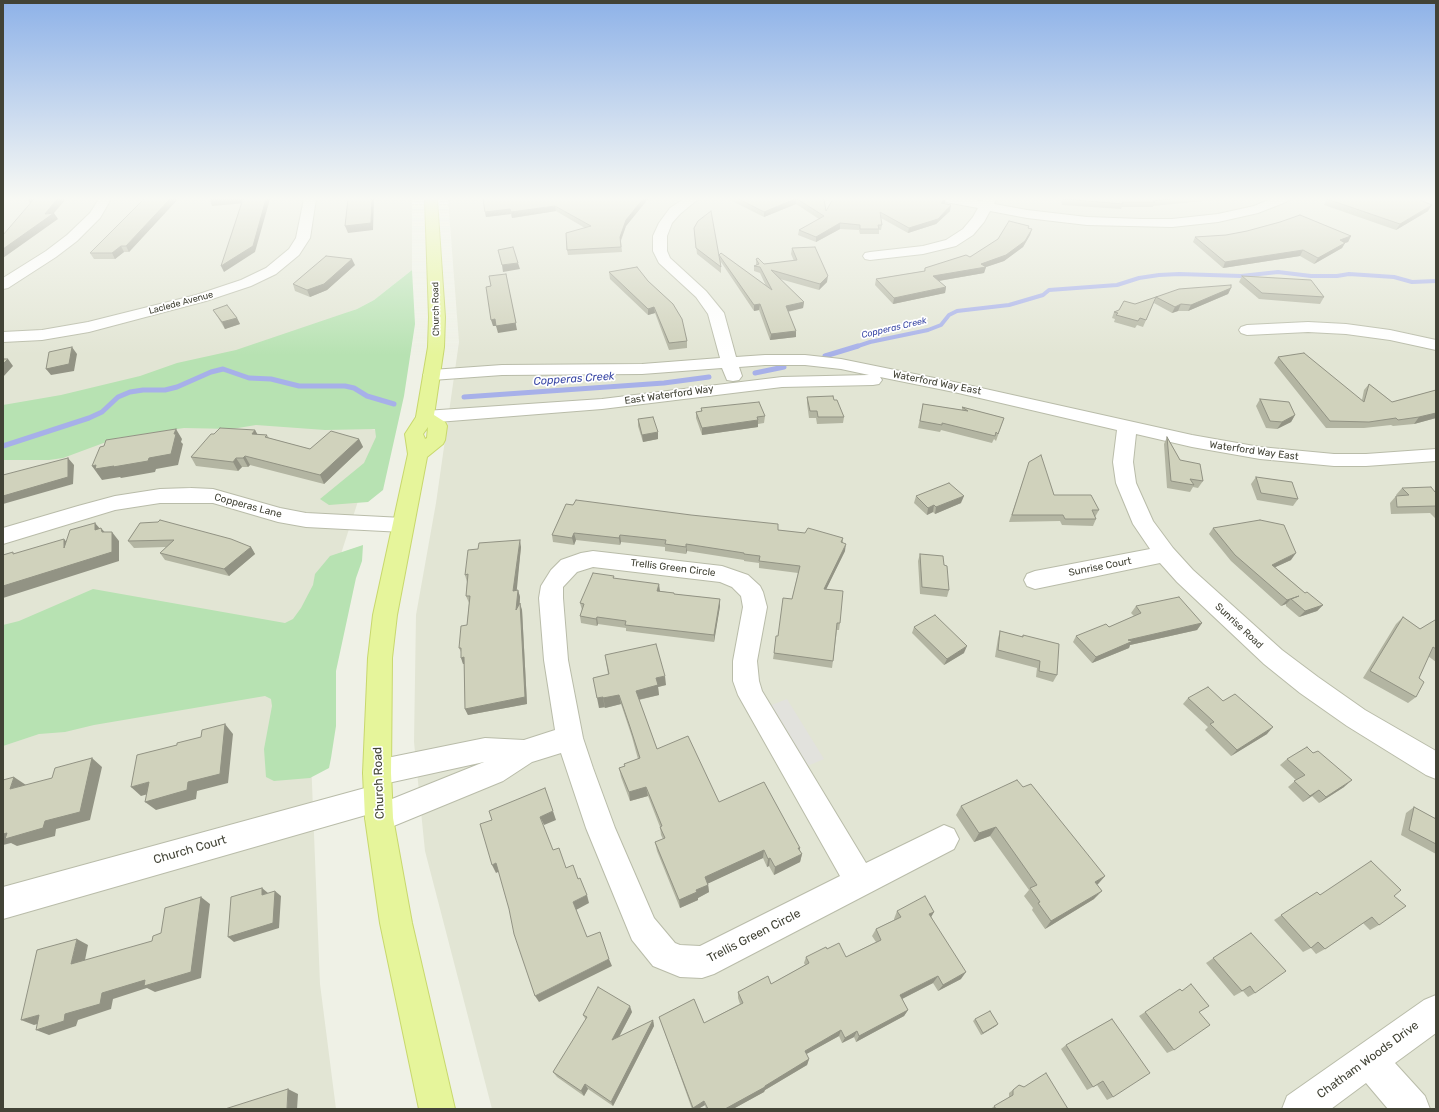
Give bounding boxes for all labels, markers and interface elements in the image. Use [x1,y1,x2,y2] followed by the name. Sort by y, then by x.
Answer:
[430,282,442,336] street label: Church Road
[148,289,214,317] street label: Laclede Avenue
[860,315,928,341] water label: Copperas Creek
[892,369,982,397] street label: Waterford Way East
[533,370,615,388] water label: Copperas Creek
[624,383,714,407] street label: East Waterford Way
[1209,439,1299,463] street label: Waterford Way East
[213,491,283,521] street label: Copperas Lane
[1068,555,1132,579] street label: Sunrise Court
[630,557,716,579] street label: Trellis Green Circle
[1212,601,1266,651] street label: Sunrise Road
[371,747,387,819] street label: Church Road
[152,833,228,867] street label: Church Court
[705,906,803,966] street label: Trellis Green Circle
[1314,1018,1422,1102] street label: Chatham Woods Drive

